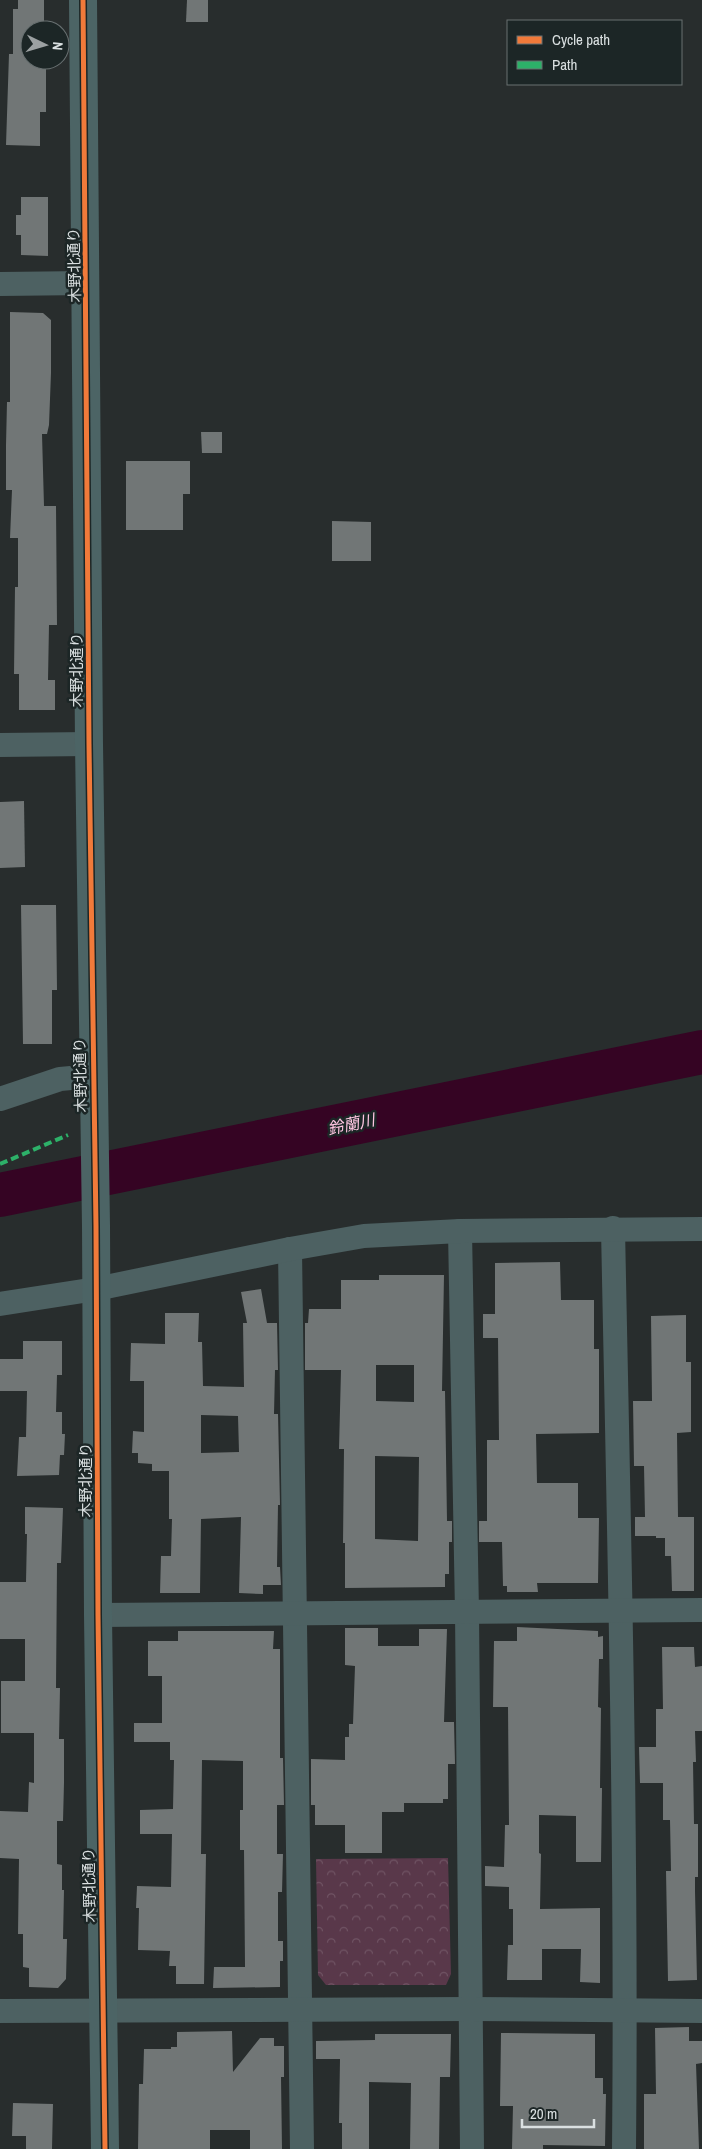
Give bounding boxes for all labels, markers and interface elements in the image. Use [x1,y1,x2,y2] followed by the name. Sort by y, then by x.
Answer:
[20,20,70,70] north arrow
[507,20,682,85] legend
[552,29,610,50] text: Cycle path
[49,41,67,51] text: N
[552,54,577,75] text: Path
[63,227,85,303] street label: 木野北通り
[66,632,87,708] street label: 木野北通り
[69,1037,91,1113] street label: 木野北通り
[325,1108,379,1140] water label: 鈴蘭川
[75,1442,96,1518] street label: 木野北通り
[78,1847,100,1923] street label: 木野北通り
[522,2096,594,2128] scale bar
[530,2103,557,2124] text: 20 m

